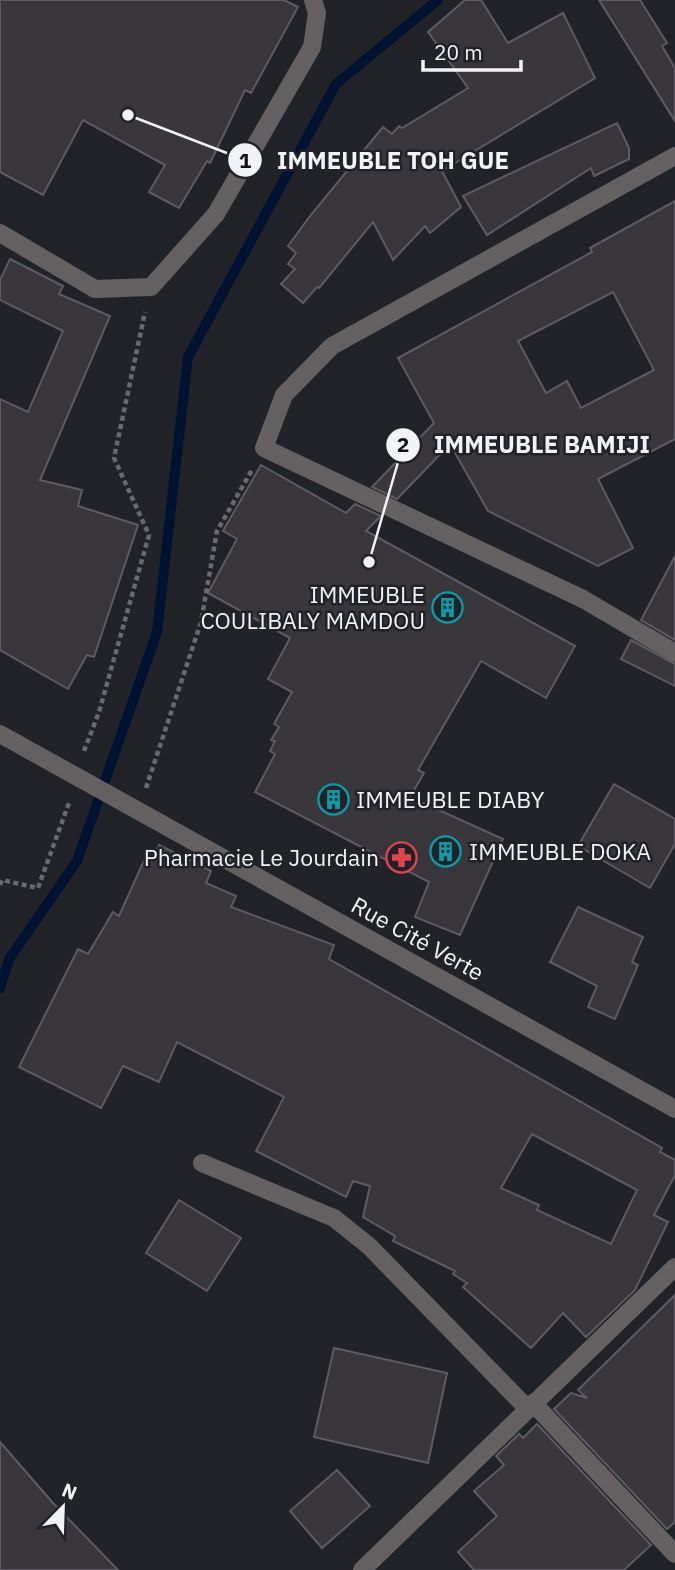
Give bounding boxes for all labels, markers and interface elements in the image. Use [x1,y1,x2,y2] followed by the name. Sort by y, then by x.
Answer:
[423,28,521,72] scale bar
[434,38,483,66] text: 20 m
[228,138,523,183] callout: IMMEUBLE TOH GUE
[277,144,509,176] text: IMMEUBLE TOH GUE
[239,146,252,174] text: 1
[386,422,664,467] callout: IMMEUBLE BAMIJI
[434,428,650,460] text: IMMEUBLE BAMIJI
[397,430,409,458] text: 2
[201,579,425,635] place label: IMMEUBLE COULIBALY MAMDOU
[431,590,465,624] building icon: IMMEUBLE COULIBALY MAMDOU
[316,782,350,816] building icon: IMMEUBLE DIABY
[356,784,545,814] place label: IMMEUBLE DIABY
[429,834,463,868] building icon: IMMEUBLE DOKA
[469,836,651,866] place label: IMMEUBLE DOKA
[385,840,419,874] pharmacy icon: Pharmacie Le Jourdain
[144,842,379,872] place label: Pharmacie Le Jourdain
[346,889,490,987] street label: Rue Cité Verte
[28,1472,98,1542] north arrow
[59,1478,81,1505] text: N

